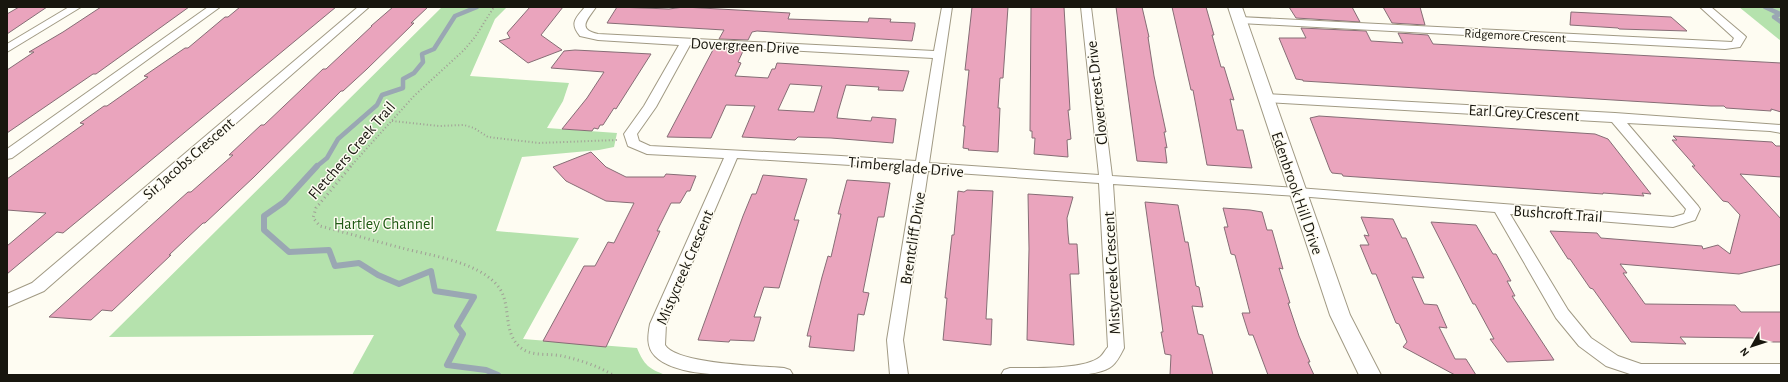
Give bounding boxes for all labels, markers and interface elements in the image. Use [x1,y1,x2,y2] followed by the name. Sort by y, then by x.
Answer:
[1464,27,1566,46] street label: Ridgemore Crescent
[690,35,800,57] street label: Dovergreen Drive
[1084,40,1110,146] street label: Clovercrest Drive
[305,99,398,203] street label: Fletchers Creek Trail
[1468,102,1580,125] street label: Earl Grey Crescent
[140,115,237,203] street label: Sir Jacobs Crescent
[1269,130,1326,257] street label: Edenbrook Hill Drive
[847,154,964,180] street label: Timberglade Drive
[898,191,928,286] street label: Brentcliff Drive
[1513,203,1603,225] street label: Bushcroft Trail
[653,207,717,328] street label: Mistycreek Crescent
[1101,211,1124,335] street label: Mistycreek Crescent
[334,216,434,233] park label: Hartley Channel
[1732,326,1772,366] north arrow
[1738,346,1751,358] text: N

